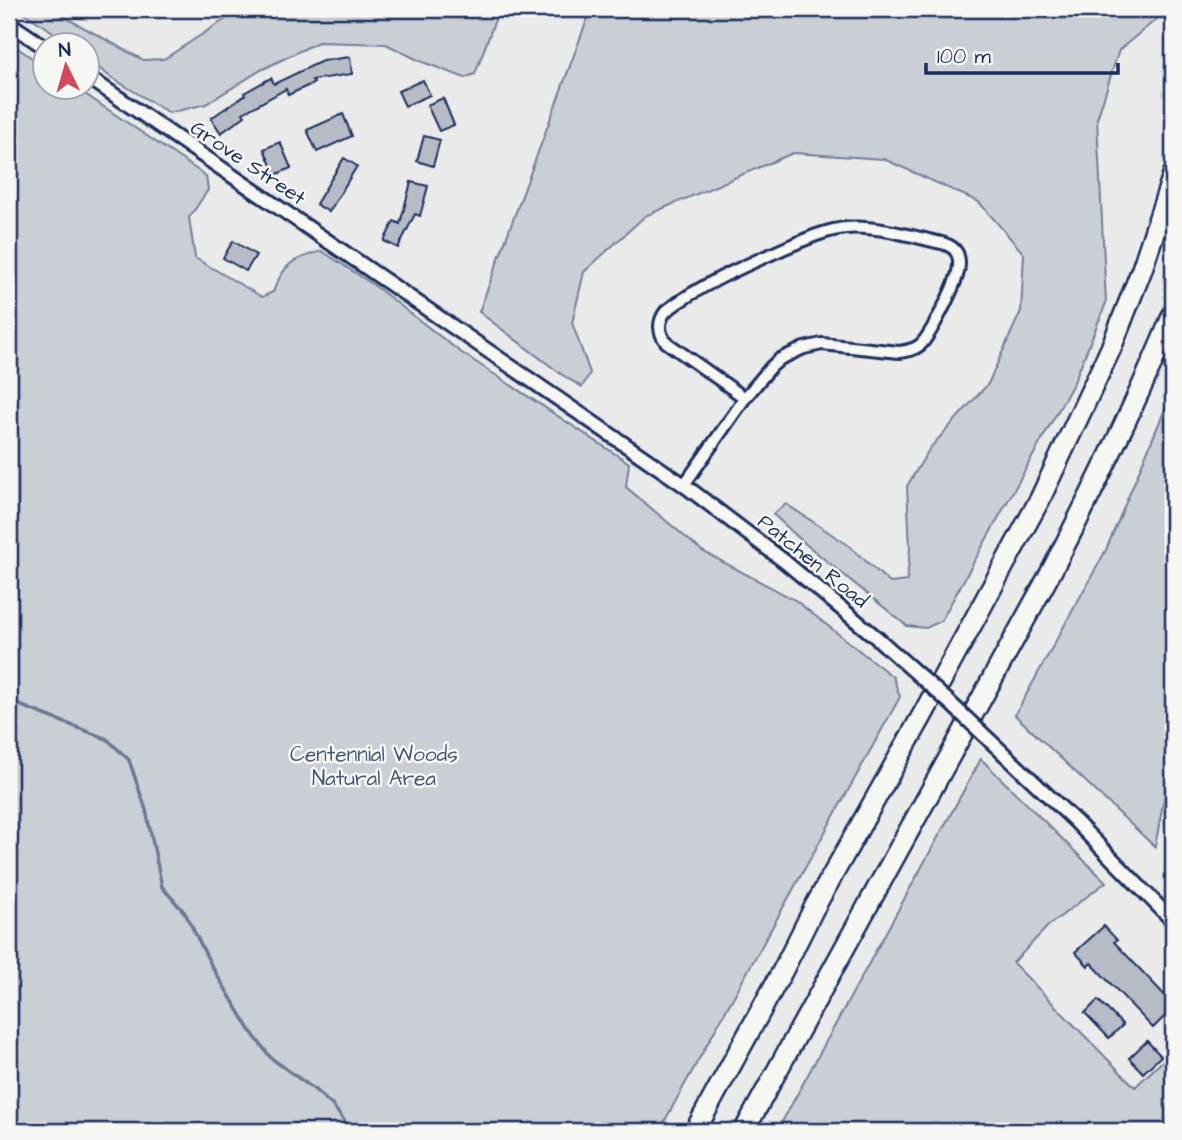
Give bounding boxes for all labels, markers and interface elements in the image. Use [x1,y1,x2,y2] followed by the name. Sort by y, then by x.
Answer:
[32,32,102,102] north arrow
[926,32,1119,76] scale bar
[58,37,72,65] text: N
[937,42,992,71] text: 100 m
[185,114,312,213] street label: Grove Street
[752,507,875,615] street label: Patchen Road
[290,740,458,793] park label: Centennial Woods Natural Area

